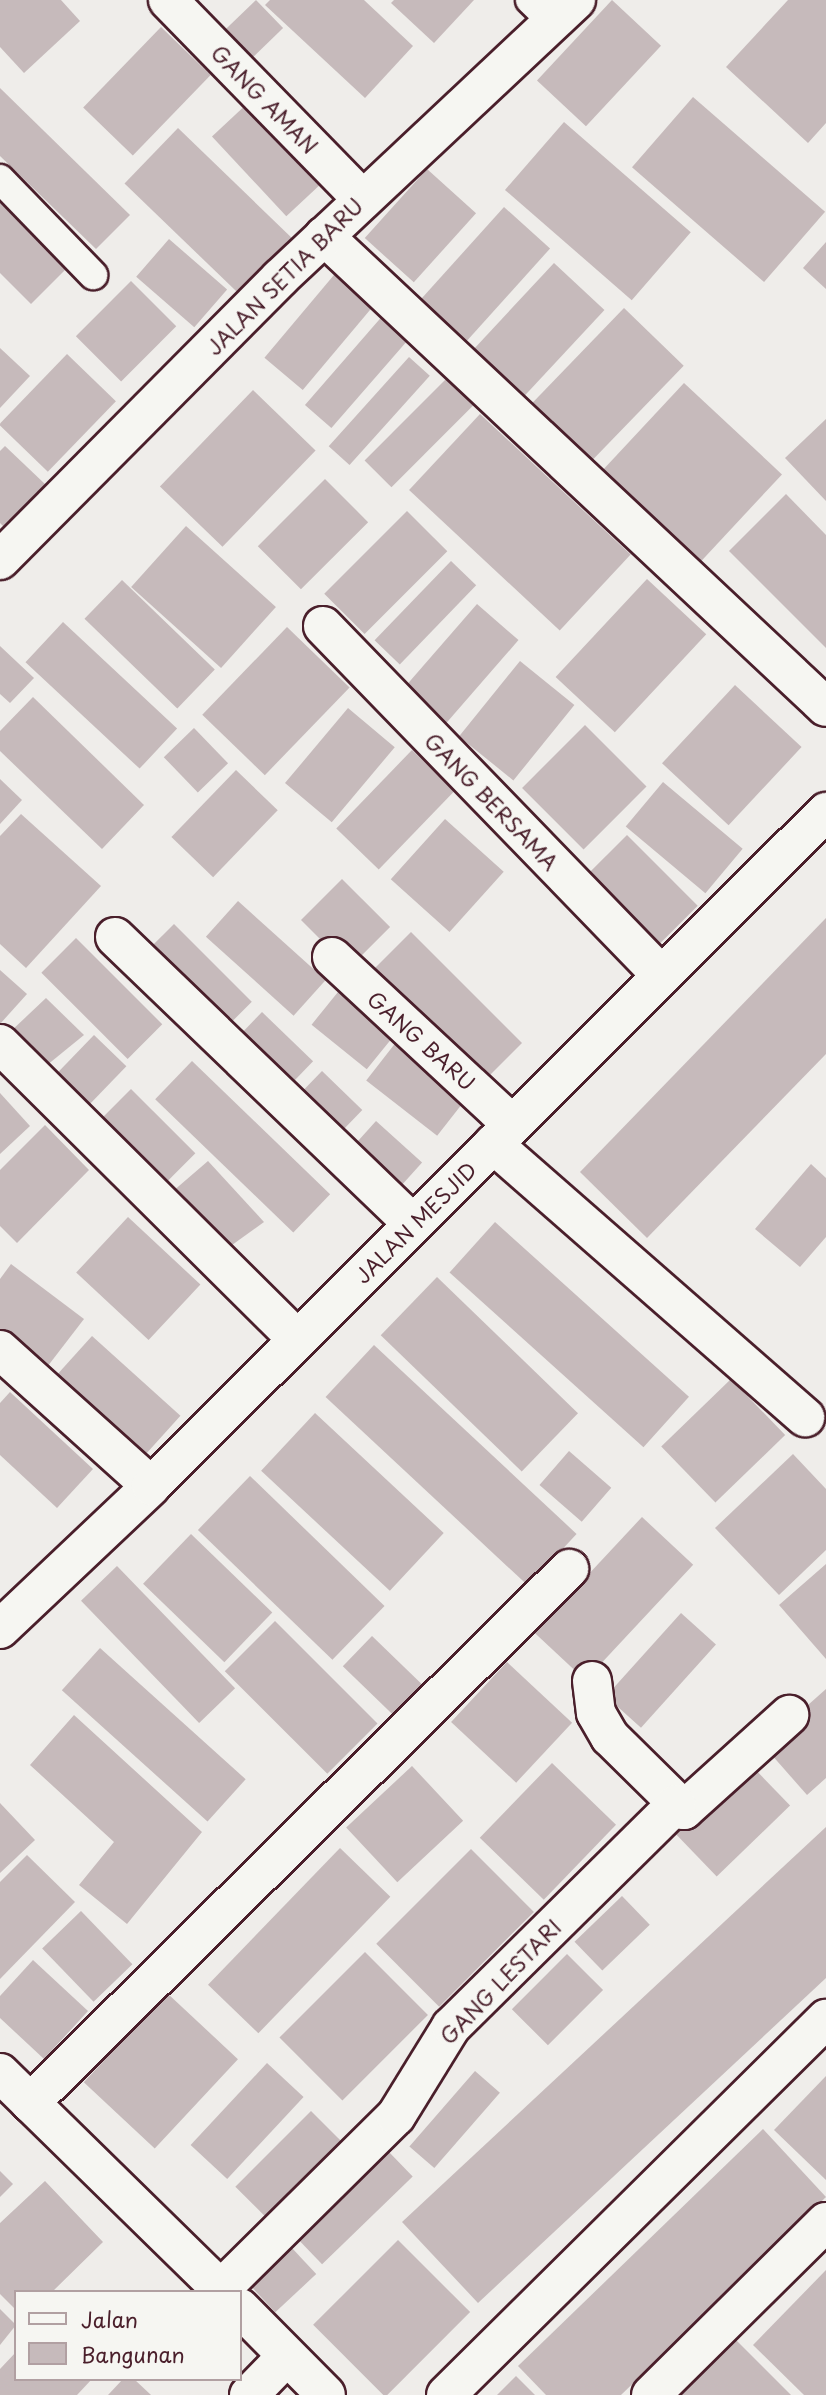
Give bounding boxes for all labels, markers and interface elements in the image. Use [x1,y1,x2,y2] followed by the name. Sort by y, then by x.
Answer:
[206,39,324,159] street label: GANG AMAN
[201,193,367,359] street label: JALAN SETIA BARU
[419,726,565,876] street label: GANG BERSAMA
[362,984,482,1096] street label: GANG BARU
[349,1156,481,1288] street label: JALAN MESJID
[434,1913,566,2049] street label: GANG LESTARI
[14,2290,242,2381] legend
[81,2303,138,2335] text: Jalan
[81,2338,185,2370] text: Bangunan

